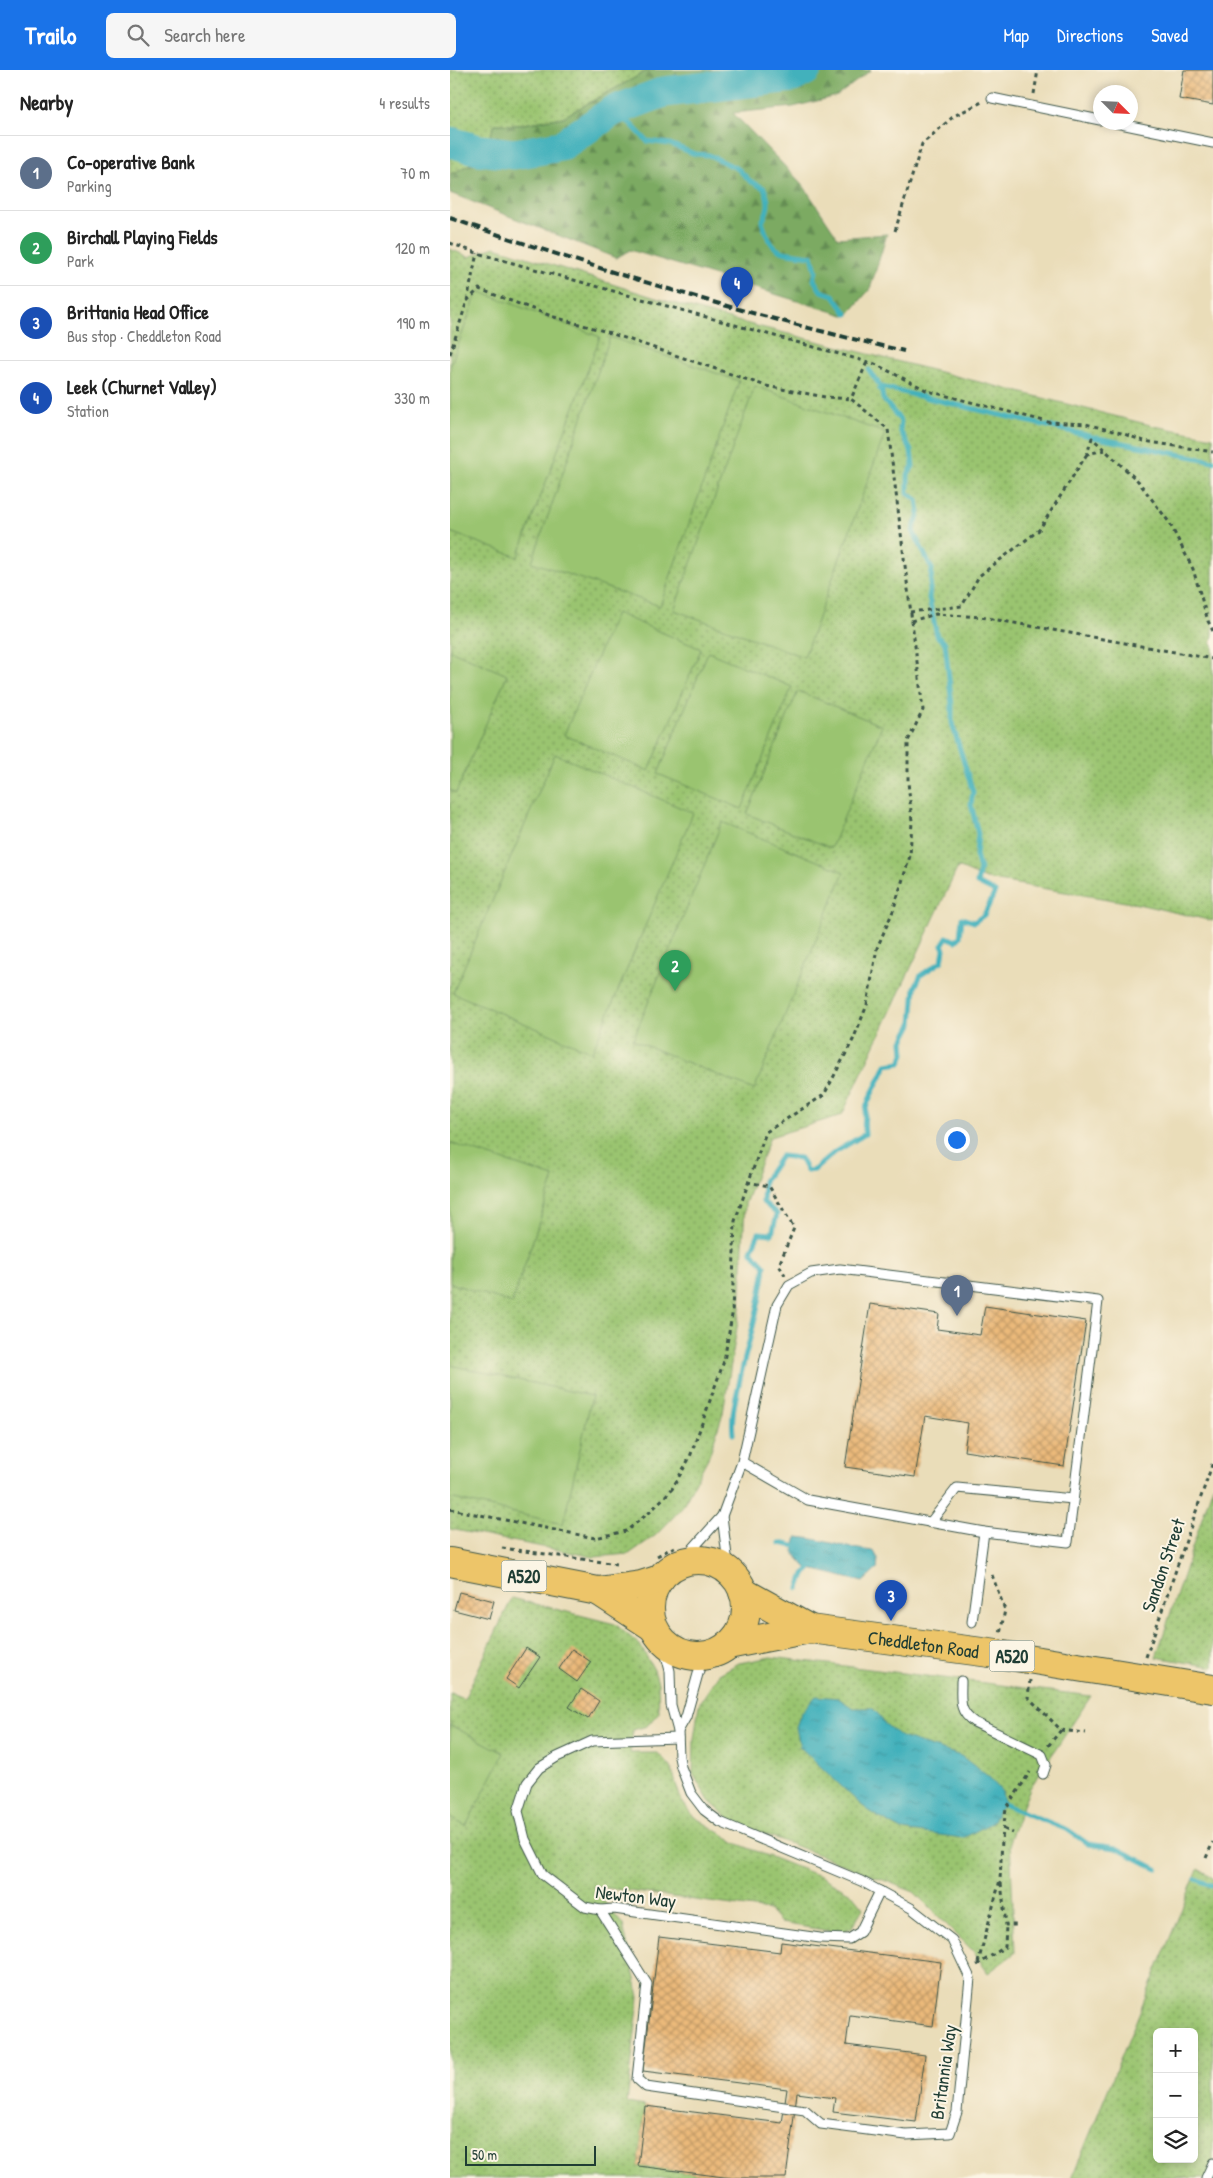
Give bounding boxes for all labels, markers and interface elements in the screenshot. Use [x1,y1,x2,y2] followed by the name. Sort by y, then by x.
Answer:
[106,13,456,58] search box
[25,19,76,51] text: Trailo
[124,21,152,49] icon: search
[164,22,246,48] text: Search here
[1004,23,1029,48] text: Map
[1057,23,1123,48] text: Directions
[1151,23,1188,48] text: Saved
[1093,85,1138,130] north arrow
[20,88,73,117] text: Nearby
[379,92,430,114] text: 4 results
[67,149,195,175] text: Co-operative Bank
[33,162,39,184] text: 1
[400,162,430,184] text: 70 m
[67,175,112,197] text: Parking
[67,224,218,250] text: Birchall Playing Fields
[32,237,40,259] text: 2
[395,237,430,259] text: 120 m
[67,250,94,272] text: Park
[721,267,753,308] pin: 4
[67,299,209,325] text: Brittania Head Office
[32,312,40,334] text: 3
[397,312,430,334] text: 190 m
[67,325,221,347] text: Bus stop · Cheddleton Road
[67,374,217,400] text: Leek (Churnet Valley)
[33,387,39,409] text: 4
[394,387,430,409] text: 330 m
[67,400,109,422] text: Station
[659,950,691,991] pin: 2
[944,1127,970,1153] your location
[941,1275,973,1316] pin: 1
[1135,1514,1191,1615] street label: Sandon Street
[502,1560,546,1592] road number: A520
[875,1580,907,1621] pin: 3
[866,1624,981,1665] street label: Cheddleton Road
[990,1640,1034,1672] road number: A520
[594,1878,678,1914] street label: Newton Way
[923,2023,963,2121] street label: Britannia Way
[1153,2028,1198,2163] map controls
[1153,2028,1198,2073] button: +
[1153,2073,1198,2118] button: −
[1153,2118,1198,2163] button: layers
[465,2143,596,2166] scale bar
[472,2145,497,2164] text: 50 m

